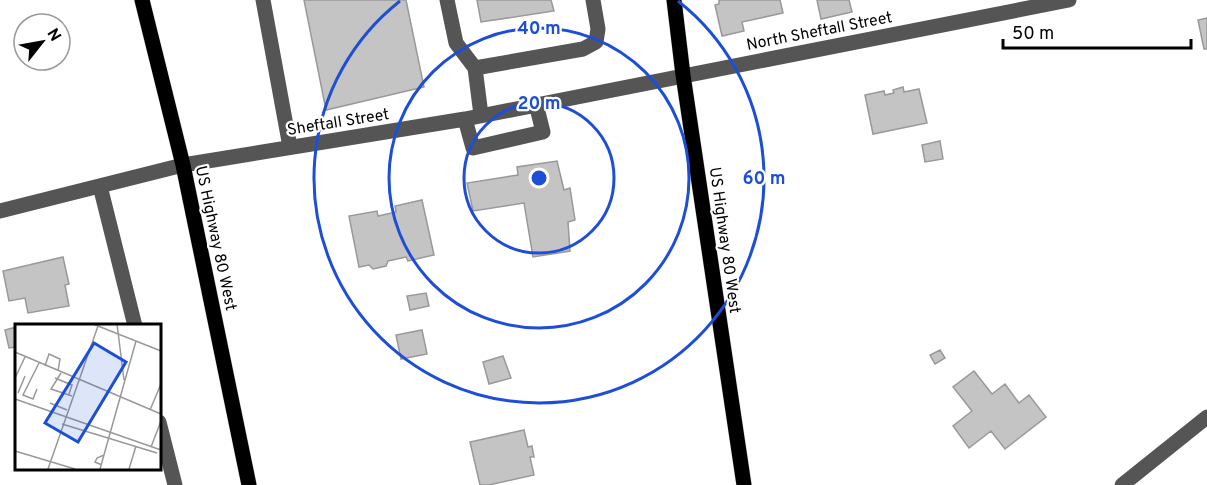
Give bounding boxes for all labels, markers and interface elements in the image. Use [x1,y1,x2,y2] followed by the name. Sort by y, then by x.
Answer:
[745,8,894,56] street label: North Sheftall Street
[12,12,72,72] north arrow
[1003,12,1190,50] scale bar
[517,18,561,41] text: 40 m
[1012,23,1054,46] text: 50 m
[42,25,65,45] text: N
[517,93,561,116] text: 20 m
[286,105,391,141] street label: Sheftall Street
[190,164,240,313] street label: US Highway 80 West
[704,166,744,315] street label: US Highway 80 West
[529,168,549,188] centre of rings
[742,168,786,191] text: 60 m
[15,324,160,470] inset map

